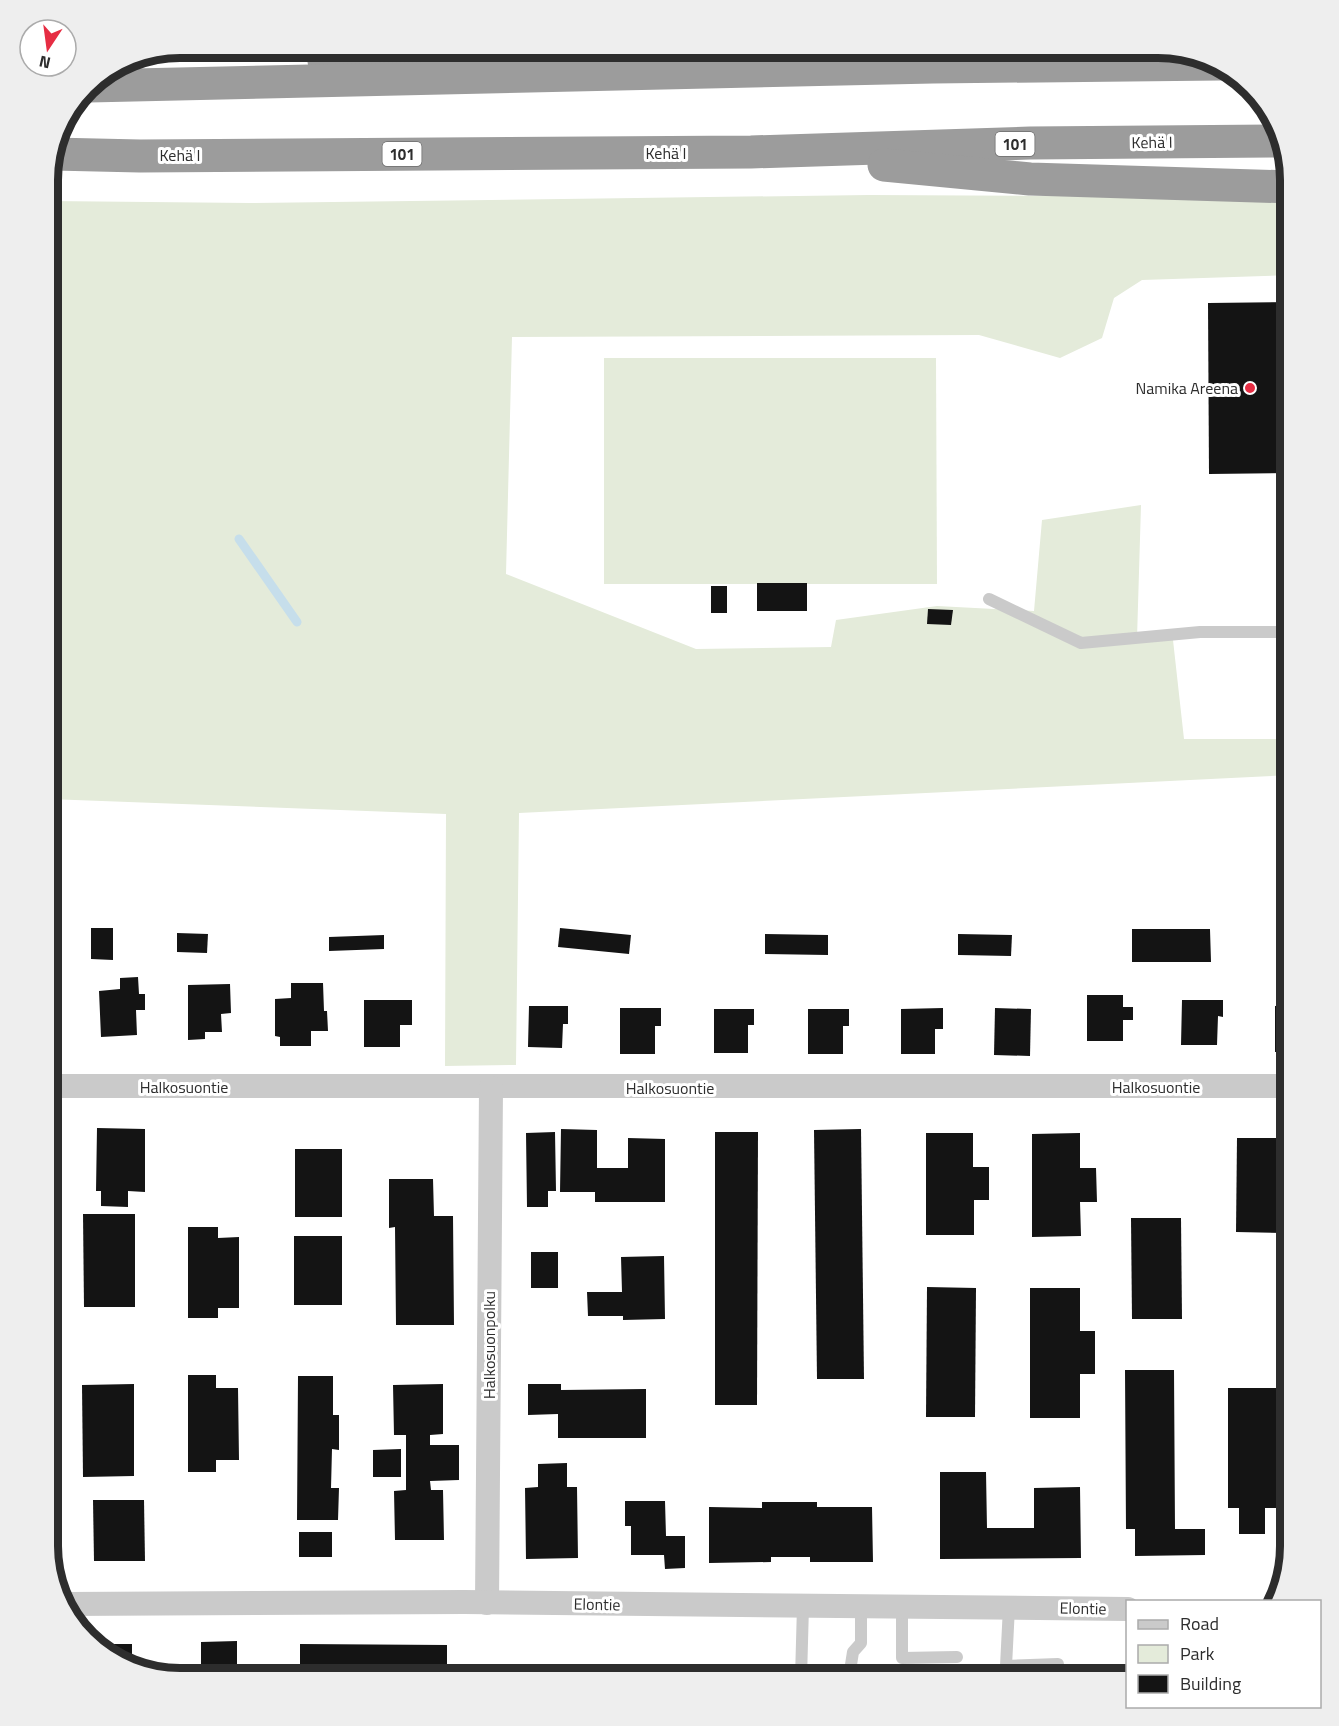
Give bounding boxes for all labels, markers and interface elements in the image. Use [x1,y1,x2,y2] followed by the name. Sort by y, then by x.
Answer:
[18,18,78,78] north arrow
[37,50,53,76] text: N
[1131,130,1173,154] street label: Kehä I
[996,132,1034,156] road number: 101
[645,141,687,165] street label: Kehä I
[382,142,422,166] road number: 101
[159,143,201,167] street label: Kehä I
[1135,376,1238,400] place label: Namika Areena
[1243,381,1257,395] marker: Namika Areena
[140,1075,228,1099] street label: Halkosuontie
[1112,1075,1200,1099] street label: Halkosuontie
[626,1076,714,1100] street label: Halkosuontie
[477,1291,501,1399] street label: Halkosuonpolku
[573,1592,621,1616] street label: Elontie
[1059,1596,1107,1620] street label: Elontie
[1126,1600,1321,1708] legend
[1180,1610,1219,1637] text: Road
[1180,1640,1215,1667] text: Park
[1180,1670,1241,1697] text: Building

